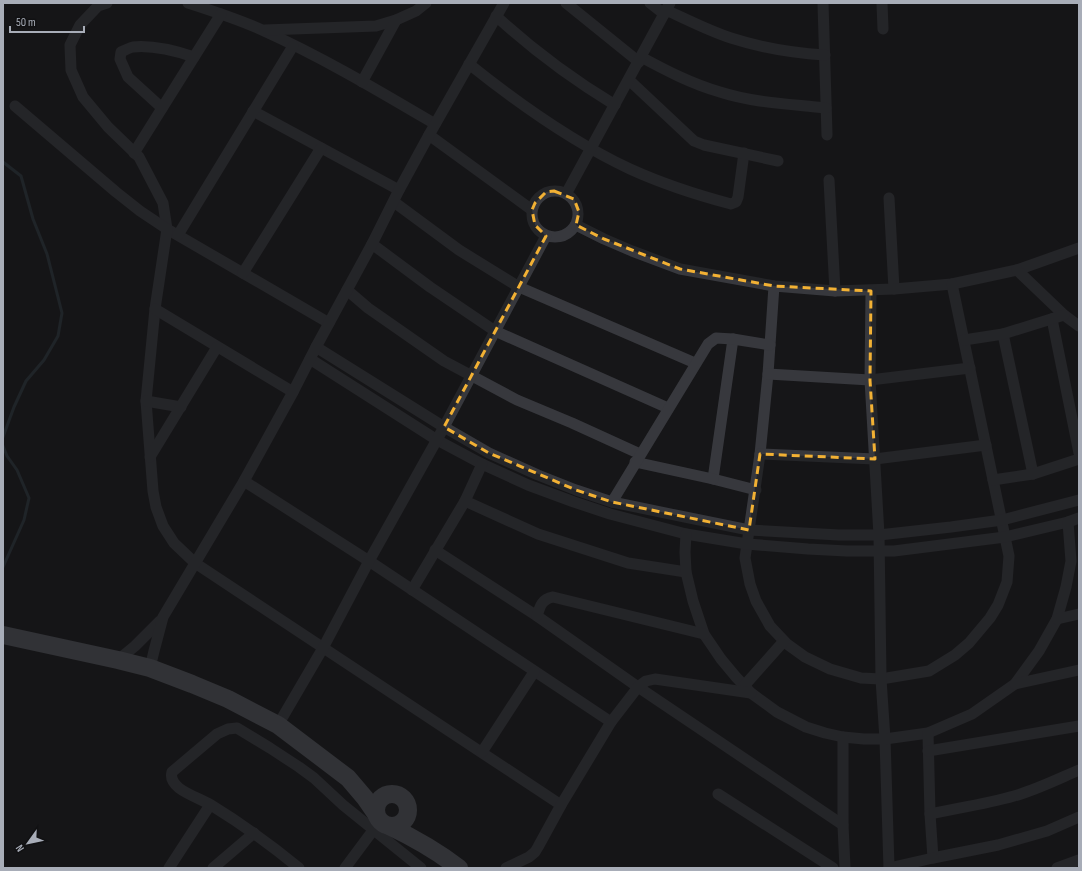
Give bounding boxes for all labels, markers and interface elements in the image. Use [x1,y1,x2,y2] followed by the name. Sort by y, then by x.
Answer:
[10,8,84,34] scale bar
[16,15,36,30] text: 50 m
[8,823,48,863] north arrow
[13,842,27,854] text: N

